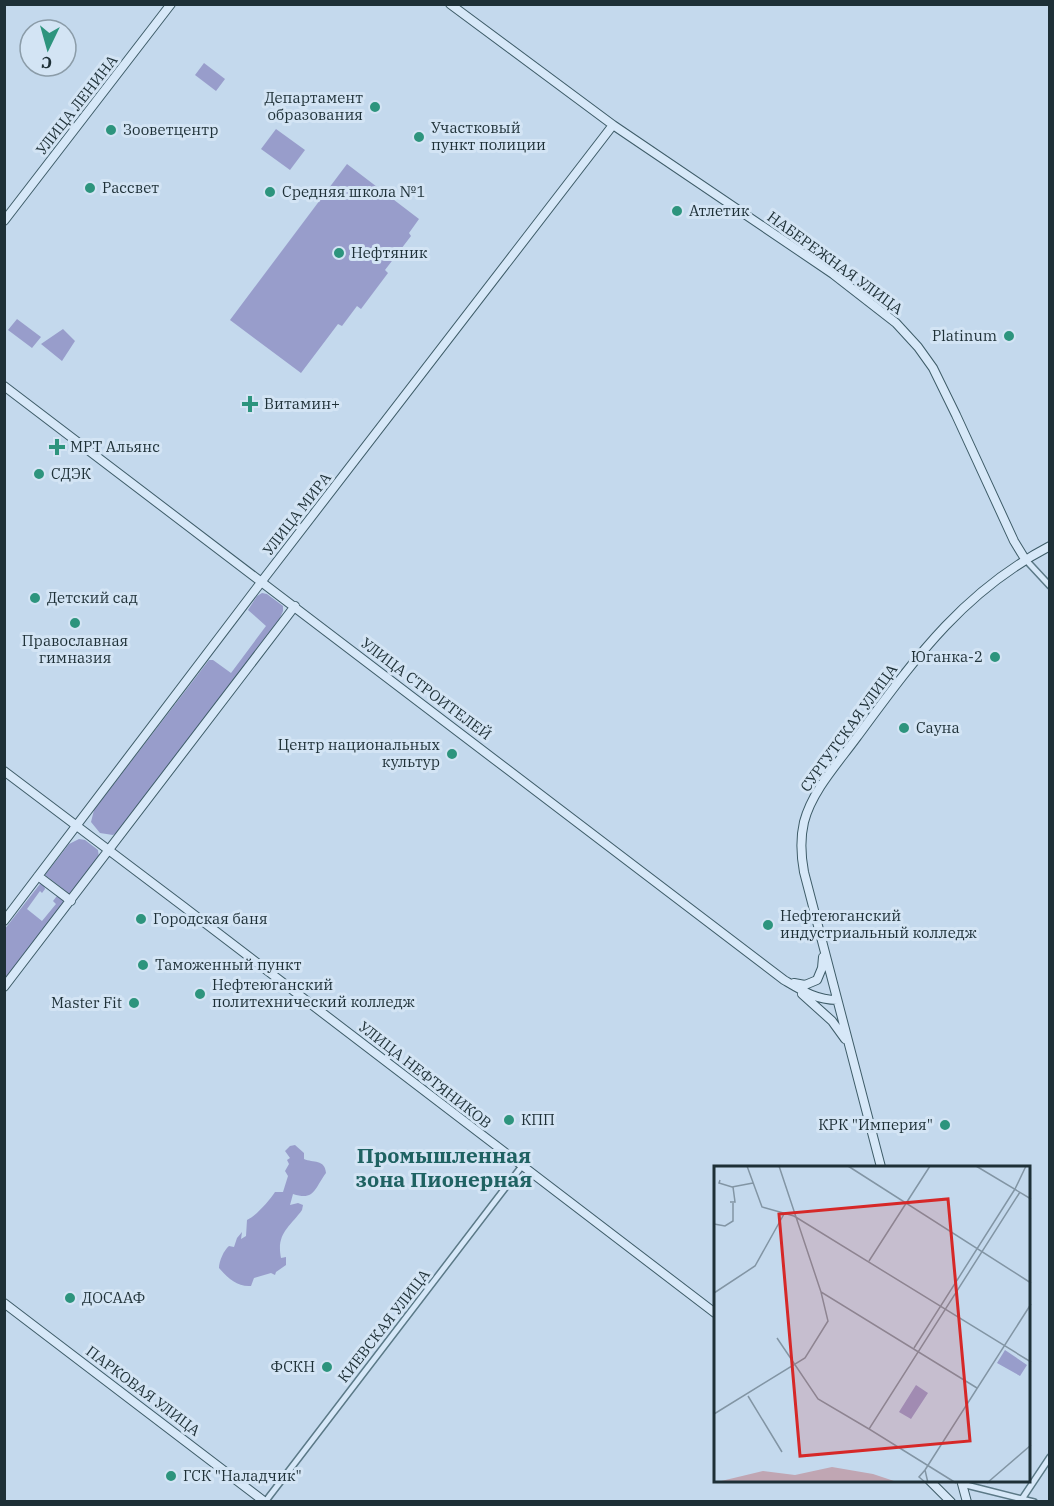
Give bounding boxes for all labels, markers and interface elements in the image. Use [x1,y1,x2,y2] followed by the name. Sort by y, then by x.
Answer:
[18,18,78,78] north arrow
[32,50,122,158] street label: УЛИЦА ЛЕНИНА
[41,53,53,73] text: С
[264,88,363,124] place label: Департамент образования
[368,100,382,114] marker: Департамент образования
[431,118,546,154] place label: Участковый пункт полиции
[123,120,218,139] place label: Зооветцентр
[104,123,118,137] marker: Зооветцентр
[412,130,426,144] marker: Участковый пункт полиции
[102,178,159,197] place label: Рассвет
[83,181,97,195] marker: Рассвет
[282,182,425,201] place label: Средняя школа №1
[263,185,277,199] marker: Средняя школа №1
[689,201,750,220] place label: Атлетик
[670,204,684,218] marker: Атлетик
[764,207,907,319] street label: НАБЕРЕЖНАЯ УЛИЦА
[351,243,428,262] place label: Нефтяник
[332,246,346,260] marker: Нефтяник
[932,326,997,345] place label: Platinum
[1002,329,1016,343] marker: Platinum
[264,394,340,413] place label: Витамин+
[241,395,259,413] marker: Витамин+
[70,437,160,456] place label: МРТ Альянс
[48,438,66,456] marker: МРТ Альянс
[51,464,92,483] place label: СДЭК
[32,467,46,481] marker: СДЭК
[258,468,335,559] street label: УЛИЦА МИРА
[47,588,138,607] place label: Детский сад
[28,591,42,605] marker: Детский сад
[68,616,82,630] marker: Православная гимназия
[22,631,128,667] place label: Православная гимназия
[357,633,495,744] street label: УЛИЦА СТРОИТЕЛЕЙ
[911,647,983,666] place label: Юганка-2
[988,650,1002,664] marker: Юганка-2
[796,659,902,795] street label: СУРГУТСКАЯ УЛИЦА
[916,718,960,737] place label: Сауна
[897,721,911,735] marker: Сауна
[278,735,440,771] place label: Центр национальных культур
[445,747,459,761] marker: Центр национальных культур
[780,906,977,942] place label: Нефтеюганский индустриальный колледж
[153,909,268,928] place label: Городская баня
[134,912,148,926] marker: Городская баня
[761,918,775,932] marker: Нефтеюганский индустриальный колледж
[155,955,302,974] place label: Таможенный пункт
[136,958,150,972] marker: Таможенный пункт
[212,975,415,1011] place label: Нефтеюганский политехнический колледж
[193,987,207,1001] marker: Нефтеюганский политехнический колледж
[51,993,122,1012] place label: Master Fit
[127,996,141,1010] marker: Master Fit
[355,1017,496,1132] street label: УЛИЦА НЕФТЯНИКОВ
[521,1110,555,1129] place label: КПП
[502,1113,516,1127] marker: КПП
[818,1115,933,1134] place label: КРК "Империя"
[938,1118,952,1132] marker: КРК "Империя"
[356,1141,533,1193] district label: Промышленная зона Пионерная
[714,1166,1030,1482] inset map
[333,1265,434,1386] street label: КИЕВСКАЯ УЛИЦА
[82,1288,145,1307] place label: ДОСААФ
[63,1291,77,1305] marker: ДОСААФ
[82,1341,205,1440] street label: ПАРКОВАЯ УЛИЦА
[271,1357,315,1376] place label: ФСКН
[320,1360,334,1374] marker: ФСКН
[183,1466,302,1485] place label: ГСК "Наладчик"
[164,1469,178,1483] marker: ГСК "Наладчик"

